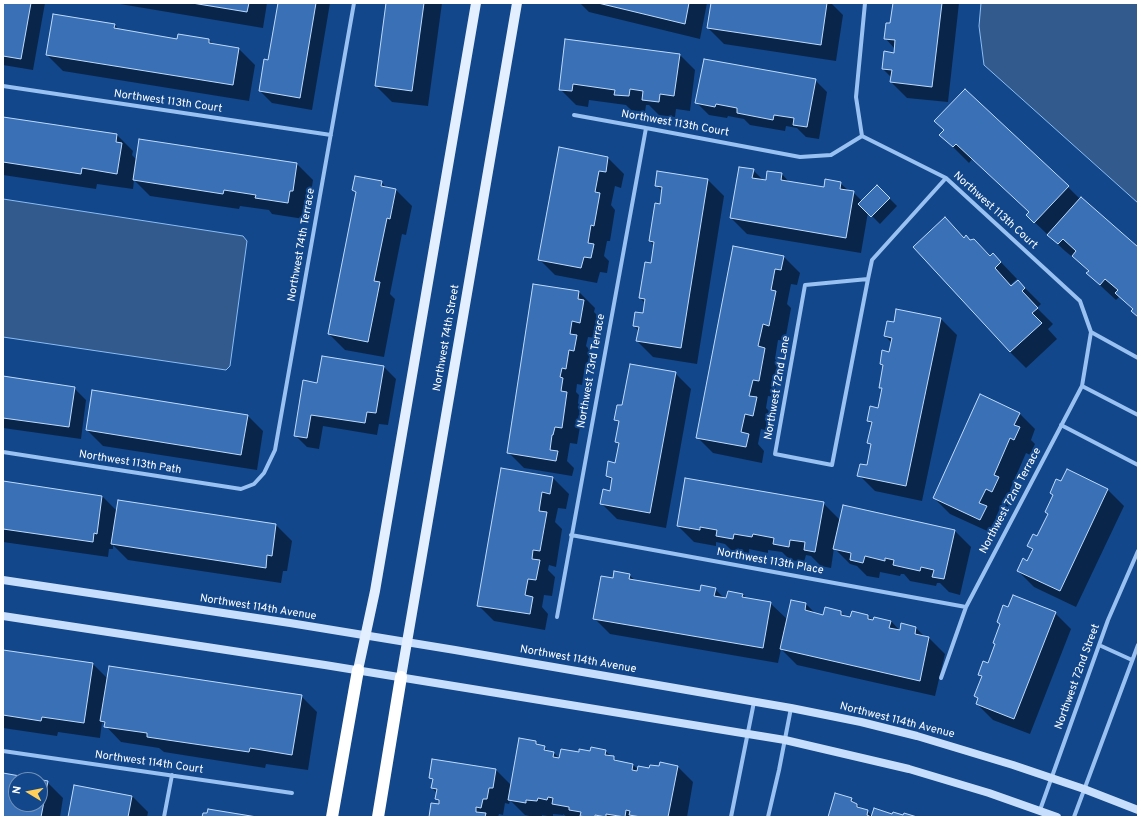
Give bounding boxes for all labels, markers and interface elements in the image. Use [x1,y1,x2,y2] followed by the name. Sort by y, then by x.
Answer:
[113,88,223,116] street label: Northwest 113th Court
[620,108,730,140] street label: Northwest 113th Court
[950,170,1040,252] street label: Northwest 113th Court
[286,187,318,303] street label: Northwest 74th Terrace
[431,284,463,392] street label: Northwest 74th Street
[575,313,609,429] street label: Northwest 73rd Terrace
[762,335,794,441] street label: Northwest 72nd Lane
[977,446,1045,556] street label: Northwest 72nd Terrace
[78,448,182,478] street label: Northwest 113th Path
[716,546,824,578] street label: Northwest 113th Place
[199,592,317,624] street label: Northwest 114th Avenue
[1053,622,1103,732] street label: Northwest 72nd Street
[519,643,637,677] street label: Northwest 114th Avenue
[838,700,956,742] street label: Northwest 114th Avenue
[94,749,204,777] street label: Northwest 114th Court
[8,772,48,812] north arrow
[10,785,25,795] text: N

